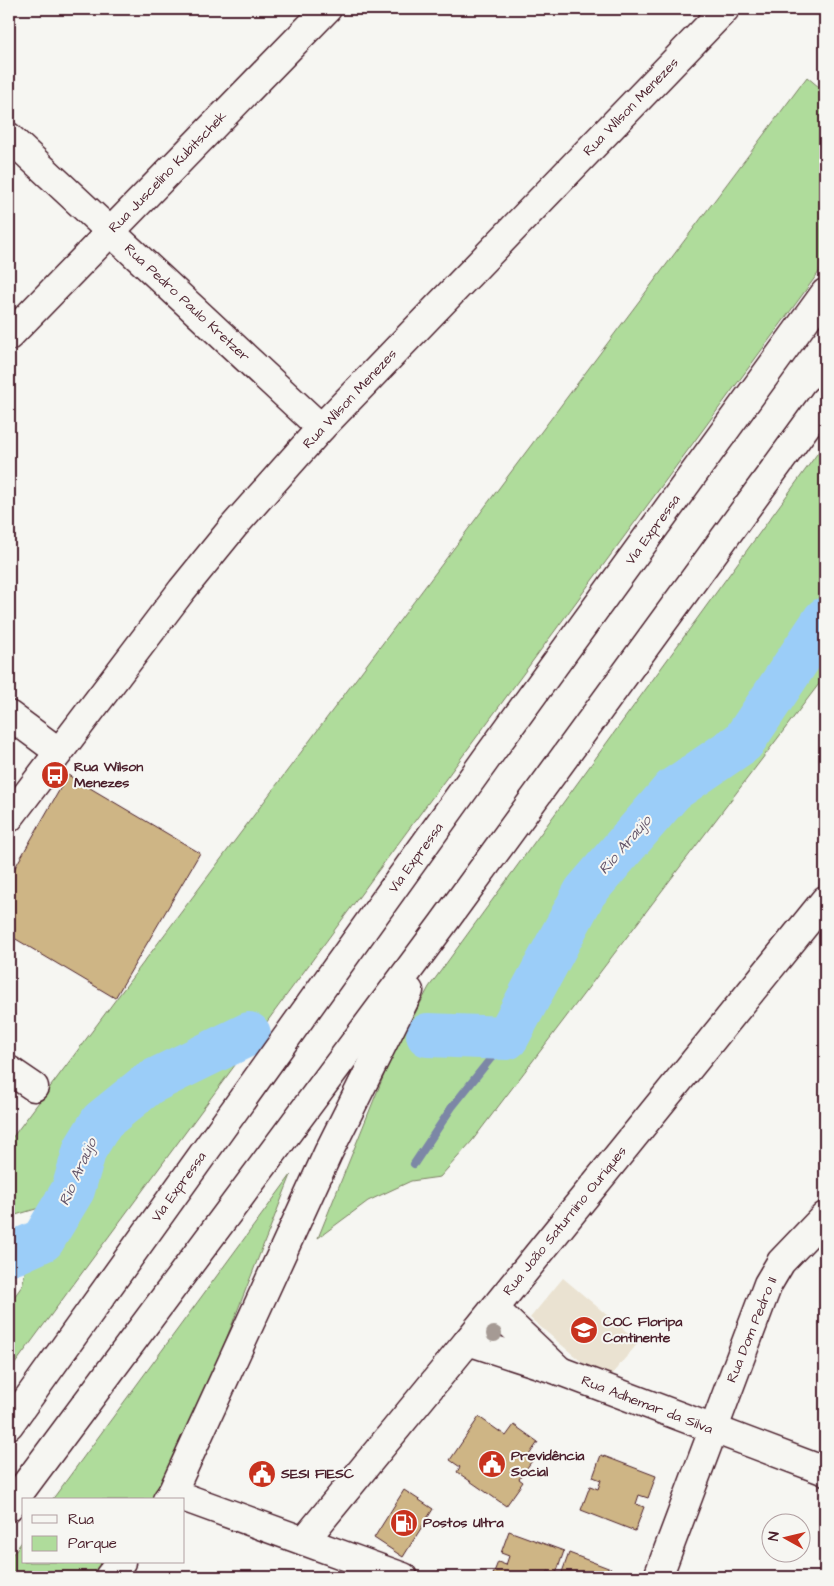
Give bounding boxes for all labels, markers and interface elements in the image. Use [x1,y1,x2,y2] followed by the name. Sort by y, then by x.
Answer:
[579,53,683,161] street label: Rua Wilson Menezes
[104,106,232,238] street label: Rua Juscelino Kubitschek
[120,239,254,367] street label: Rua Pedro Paulo Kretzer
[298,345,402,453] street label: Rua Wilson Menezes
[621,491,685,569] street label: Via Expressa
[74,757,143,793] place label: Rua Wilson Menezes
[40,760,70,790] bus stop icon: Rua Wilson Menezes
[594,810,657,879] water label: Rio Araújo
[384,819,448,897] street label: Via Expressa
[54,1134,103,1209] water label: Rio Araújo
[498,1142,632,1300] street label: Rua João Saturnino Ouriques
[147,1148,211,1226] street label: Via Expressa
[722,1274,782,1386] street label: Rua Dom Pedro II
[603,1312,683,1348] place label: COC Floripa Continente
[569,1315,599,1345] school or university icon: COC Floripa Continente
[578,1371,716,1439] street label: Rua Adhemar da Silva
[510,1446,585,1482] place label: Previdência Social
[477,1449,507,1479] public building icon: Previdência Social
[247,1459,277,1489] public building icon: SESI FIESC
[280,1464,354,1484] place label: SESI FIESC
[22,1498,185,1564] legend
[389,1508,419,1538] fuel station icon: Postos Ultra
[68,1509,94,1530] text: Rua
[423,1513,504,1533] place label: Postos Ultra
[762,1514,812,1564] north arrow
[764,1530,785,1542] text: N
[68,1533,117,1554] text: Parque

